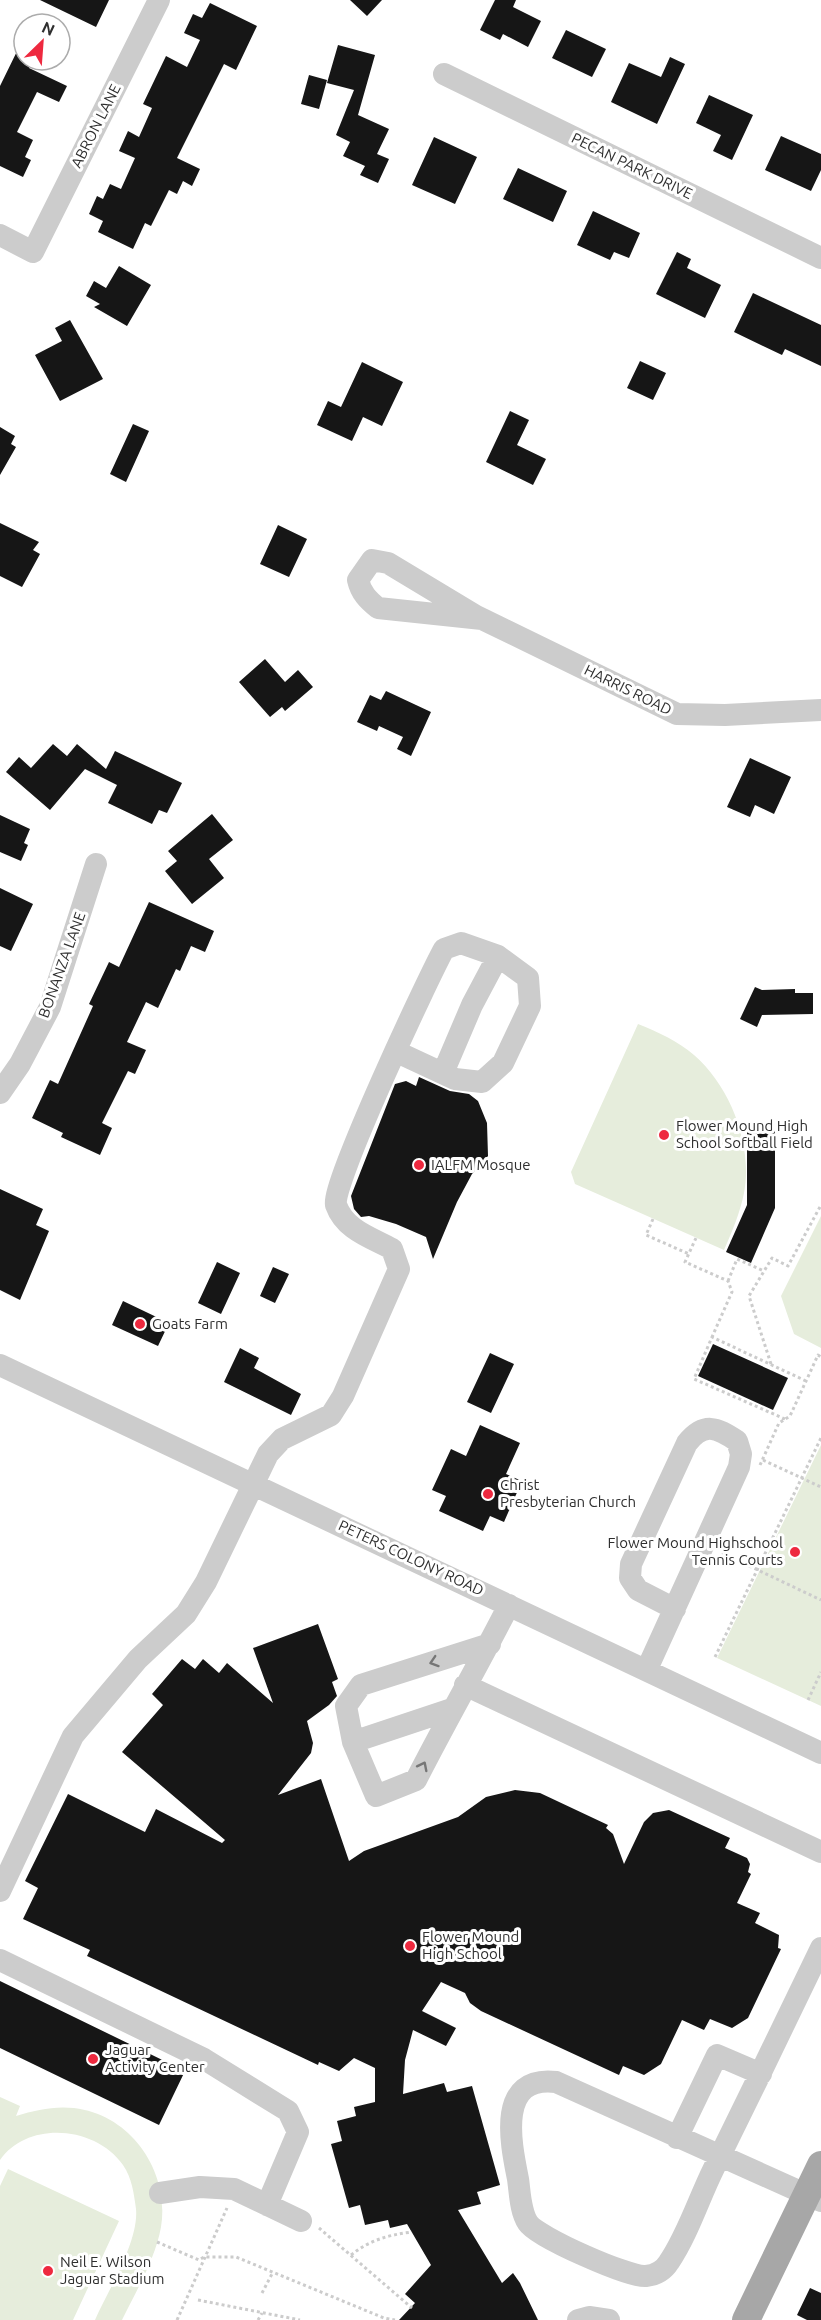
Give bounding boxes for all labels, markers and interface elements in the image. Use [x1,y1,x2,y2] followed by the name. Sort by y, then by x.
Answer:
[12,12,72,72] north arrow
[39,18,58,39] text: N
[67,81,124,170] street label: ABRON LANE
[569,129,695,202] street label: PECAN PARK DRIVE
[582,661,675,718] street label: HARRIS ROAD
[35,910,89,1020] street label: BONANZA LANE
[676,1117,813,1151] place label: Flower Mound High School Softball Field
[657,1128,671,1142] marker: Flower Mound High School Softball Field
[431,1156,531,1173] place label: IALFM Mosque
[412,1158,426,1172] marker: IALFM Mosque
[152,1315,228,1332] place label: Goats Farm
[133,1317,147,1331] marker: Goats Farm
[500,1476,636,1510] place label: Christ Presbyterian Church
[481,1487,495,1501] marker: Christ Presbyterian Church
[336,1516,487,1599] street label: PETERS COLONY ROAD
[607,1534,783,1568] place label: Flower Mound Highschool Tennis Courts
[788,1545,802,1559] marker: Flower Mound Highschool Tennis Courts
[429,1655,440,1667] one-way arrow
[416,1762,427,1772] one-way arrow
[422,1928,519,1962] place label: Flower Mound High School
[403,1939,417,1953] marker: Flower Mound High School
[105,2041,205,2075] place label: Jaguar Activity Center
[86,2052,100,2066] marker: Jaguar Activity Center
[60,2253,164,2287] place label: Neil E. Wilson Jaguar Stadium
[41,2264,55,2278] marker: Neil E. Wilson Jaguar Stadium

